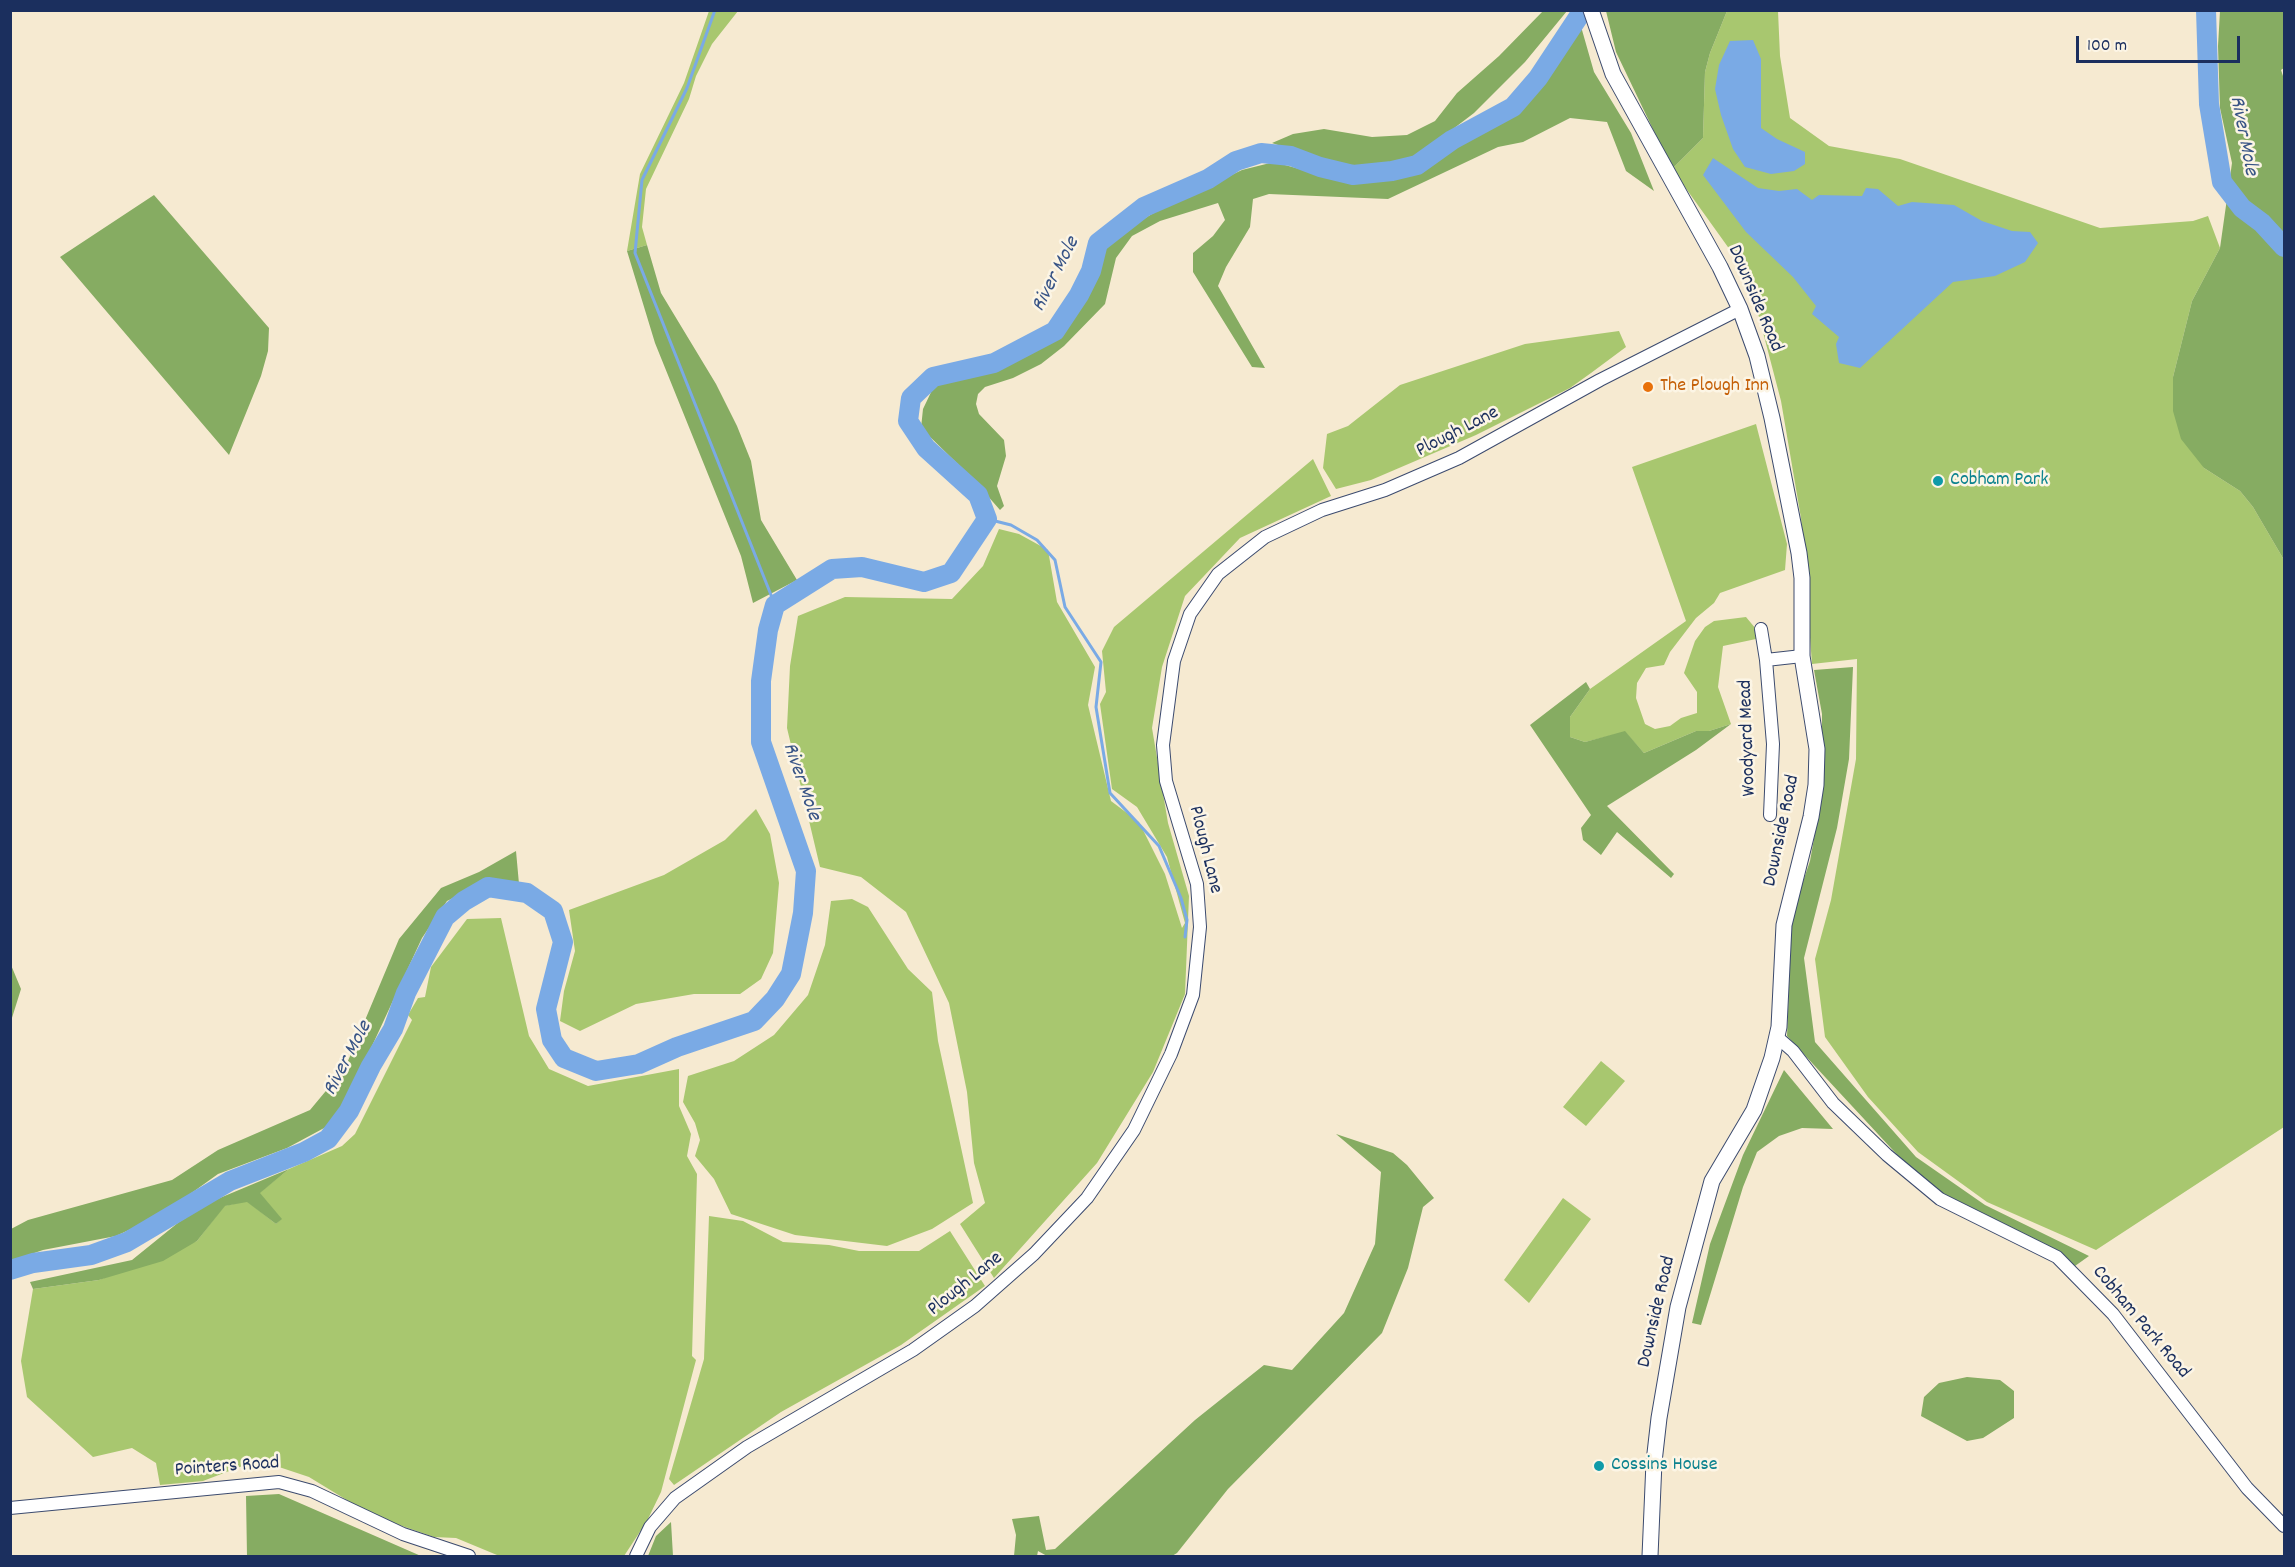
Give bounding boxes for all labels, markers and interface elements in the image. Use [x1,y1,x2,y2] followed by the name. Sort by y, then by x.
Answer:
[2079,24,2242,62] scale bar
[2087,34,2127,59] text: 100 m
[2222,94,2262,178] water label: River Mole
[1027,233,1087,317] water label: River Mole
[1721,242,1787,356] street label: Downside Road
[1660,375,1769,399] place label: The Plough Inn
[1641,380,1655,394] marker: The Plough Inn
[1413,402,1503,464] street label: Plough Lane
[1950,469,2048,493] place label: Cobham Park
[1931,474,1945,488] marker: Cobham Park
[1735,679,1763,797] street label: Woodyard Mead
[775,740,825,824] water label: River Mole
[1759,773,1807,889] street label: Downside Road
[1182,804,1226,896] street label: Plough Lane
[319,1018,379,1100] water label: River Mole
[924,1248,1008,1322] street label: Plough Lane
[1634,1254,1682,1370] street label: Downside Road
[2086,1262,2194,1384] street label: Cobham Park Road
[174,1452,280,1484] street label: Pointers Road
[1611,1454,1717,1478] place label: Cossins House
[1592,1459,1606,1473] marker: Cossins House

